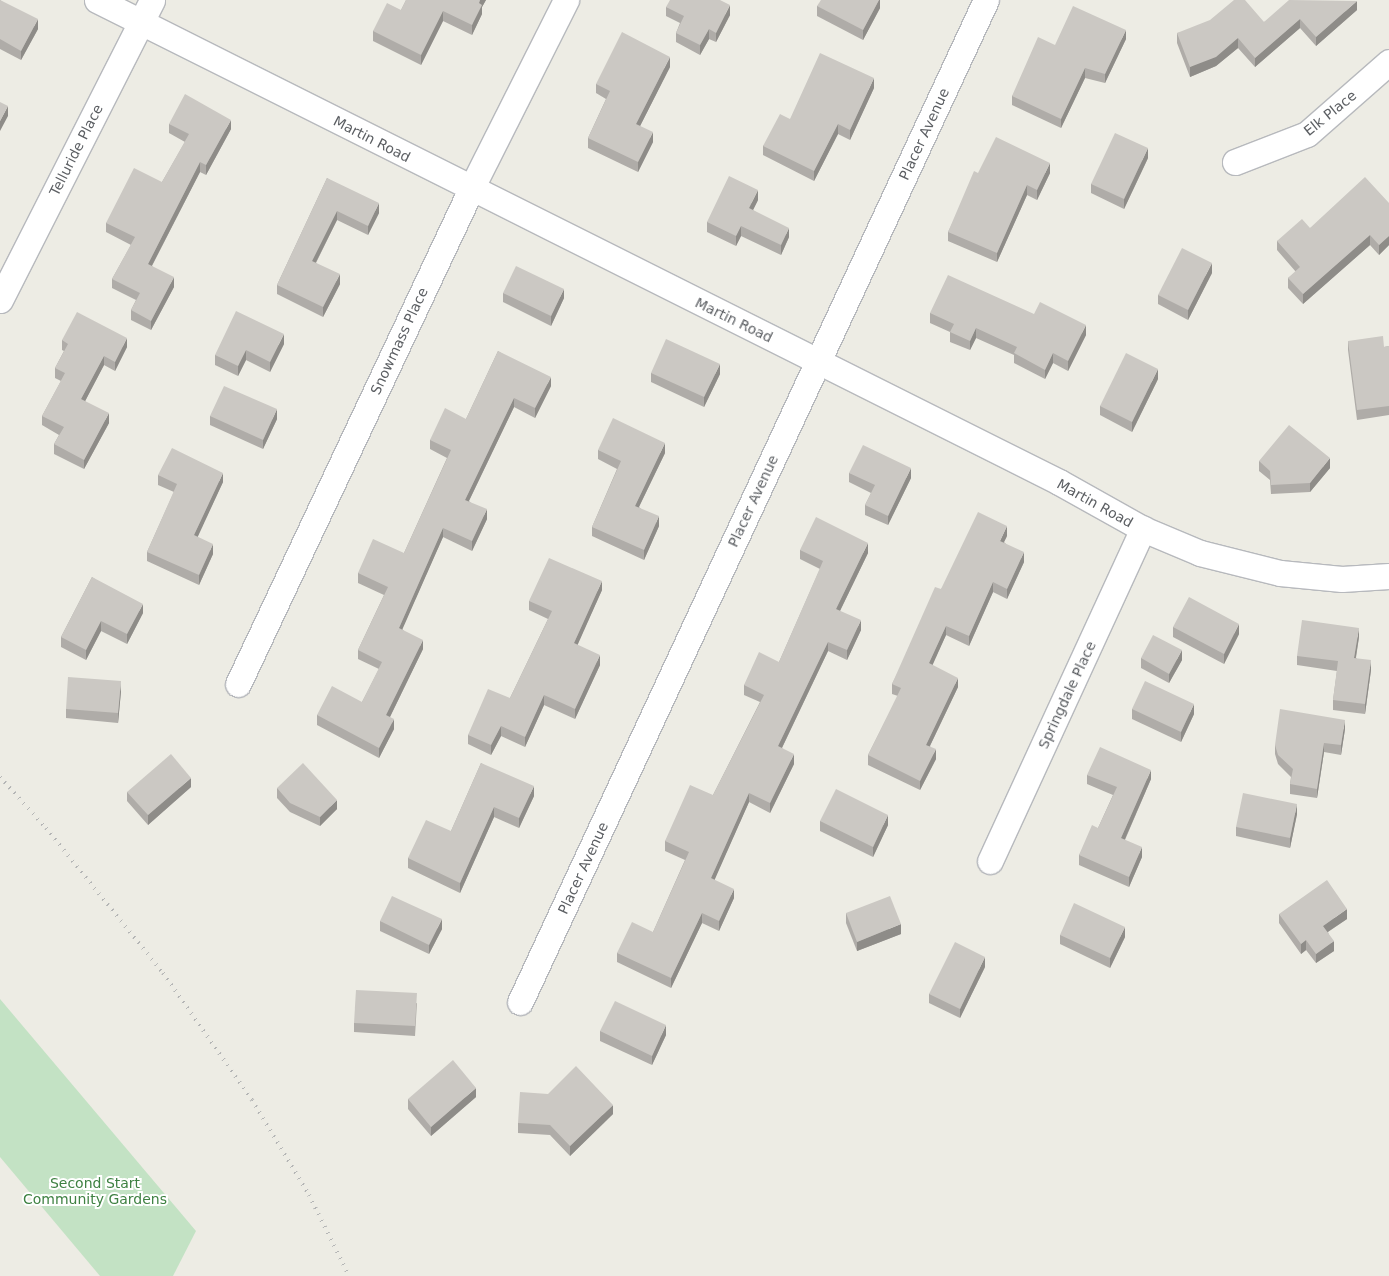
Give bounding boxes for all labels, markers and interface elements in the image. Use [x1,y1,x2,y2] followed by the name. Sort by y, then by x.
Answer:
[895,85,953,183] street label: Placer Avenue
[1300,87,1360,139] street label: Elk Place
[46,102,106,198] street label: Telluride Place
[331,112,413,166] street label: Martin Road
[367,285,431,397] street label: Snowmass Place
[692,294,776,346] street label: Martin Road
[724,452,782,550] street label: Placer Avenue
[1054,475,1136,531] street label: Martin Road
[1035,639,1099,751] street label: Springdale Place
[554,819,612,917] street label: Placer Avenue
[23,1175,167,1208] park label: Second Start Community Gardens

